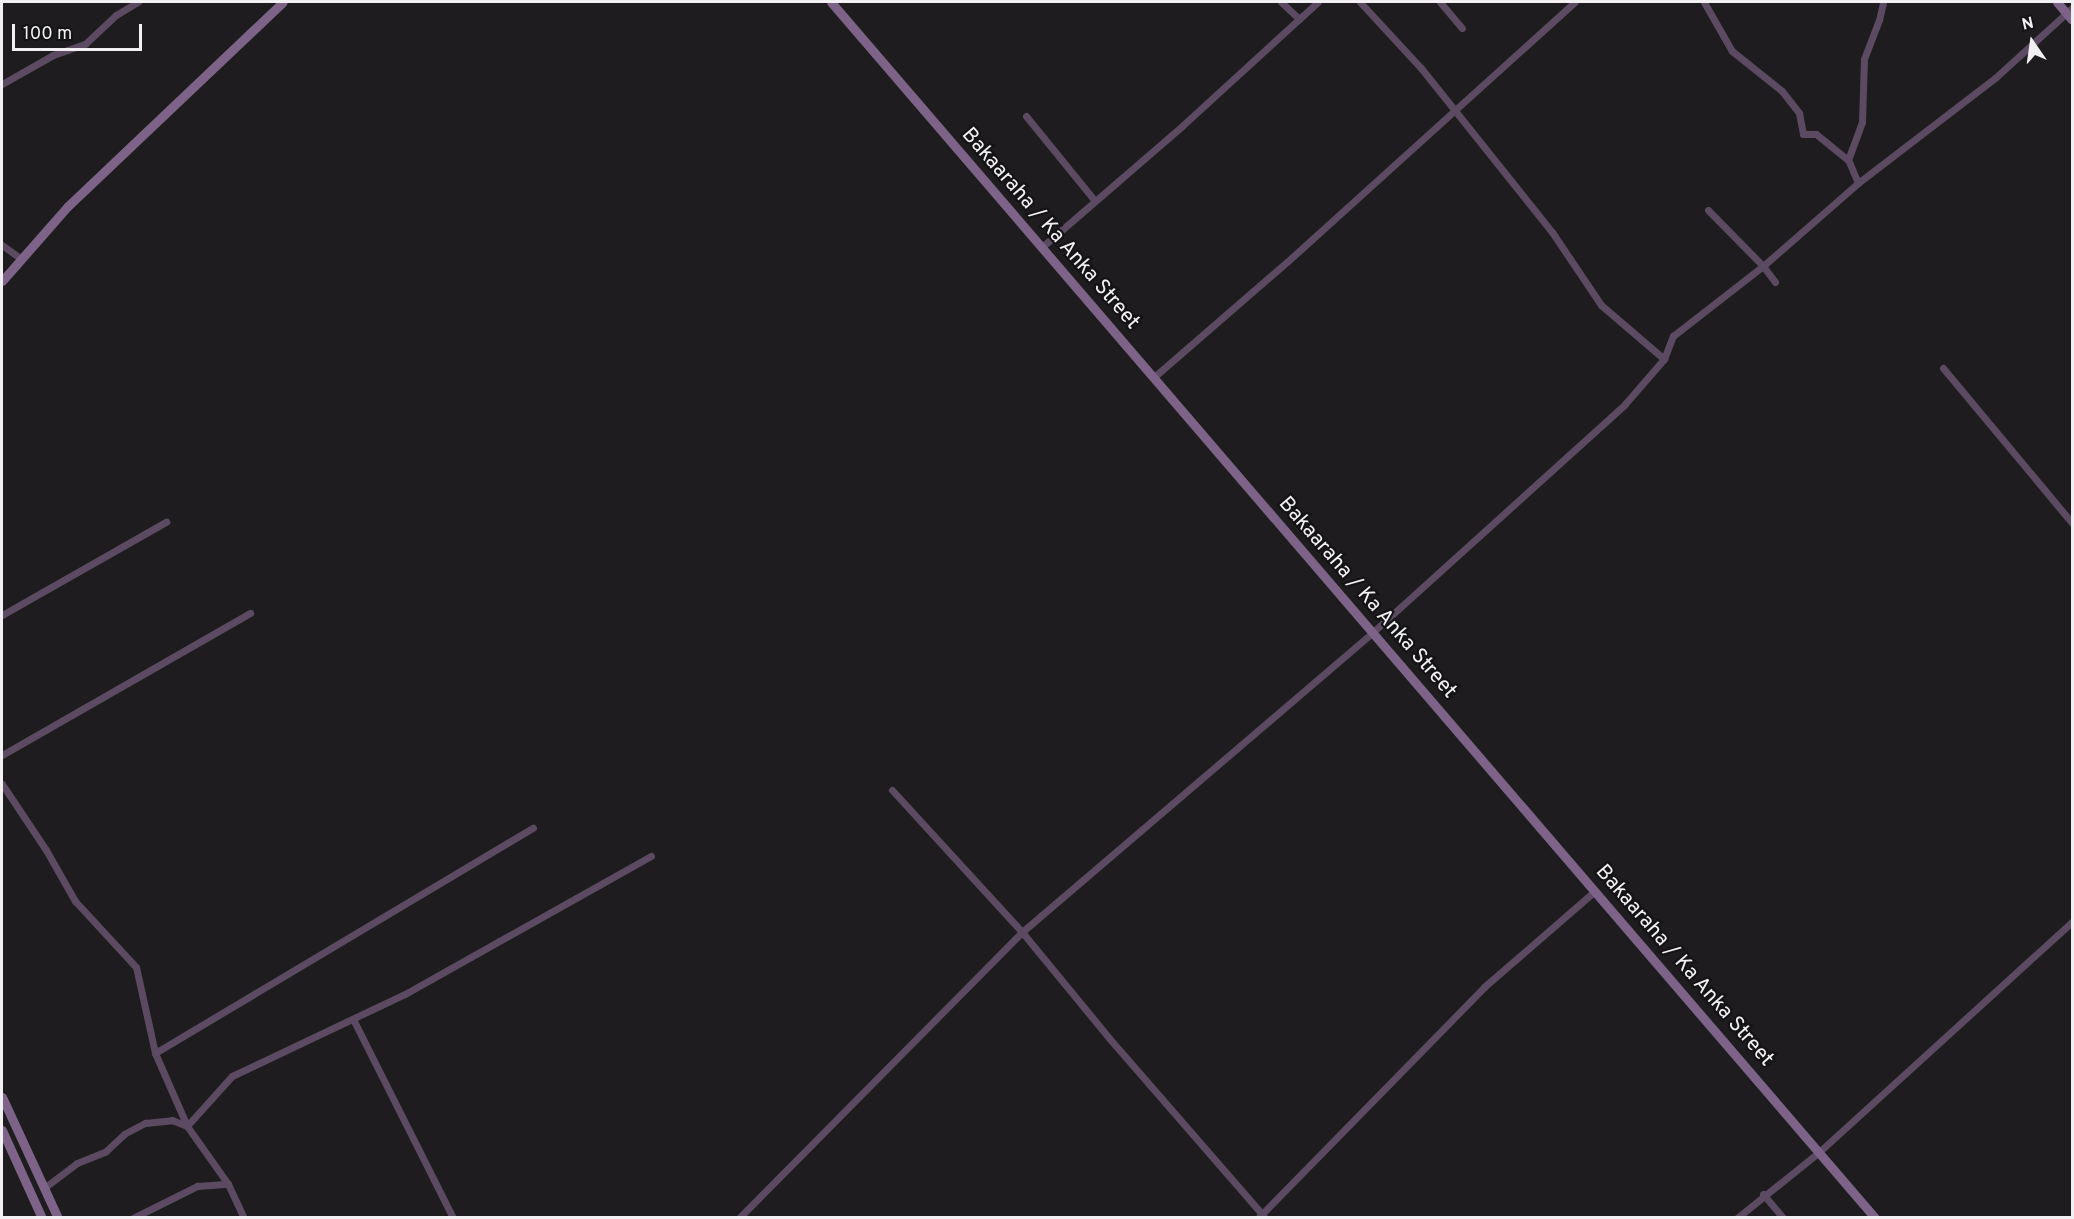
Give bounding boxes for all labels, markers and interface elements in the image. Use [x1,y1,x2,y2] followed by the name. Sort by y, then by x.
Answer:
[15,12,146,50] scale bar
[2002,12,2062,72] north arrow
[2020,13,2036,35] text: N
[23,23,72,46] text: 100 m
[955,123,1145,335] street label: Bakaaraha / Ka Anka Street
[1272,492,1462,704] street label: Bakaaraha / Ka Anka Street
[1589,860,1779,1072] street label: Bakaaraha / Ka Anka Street

